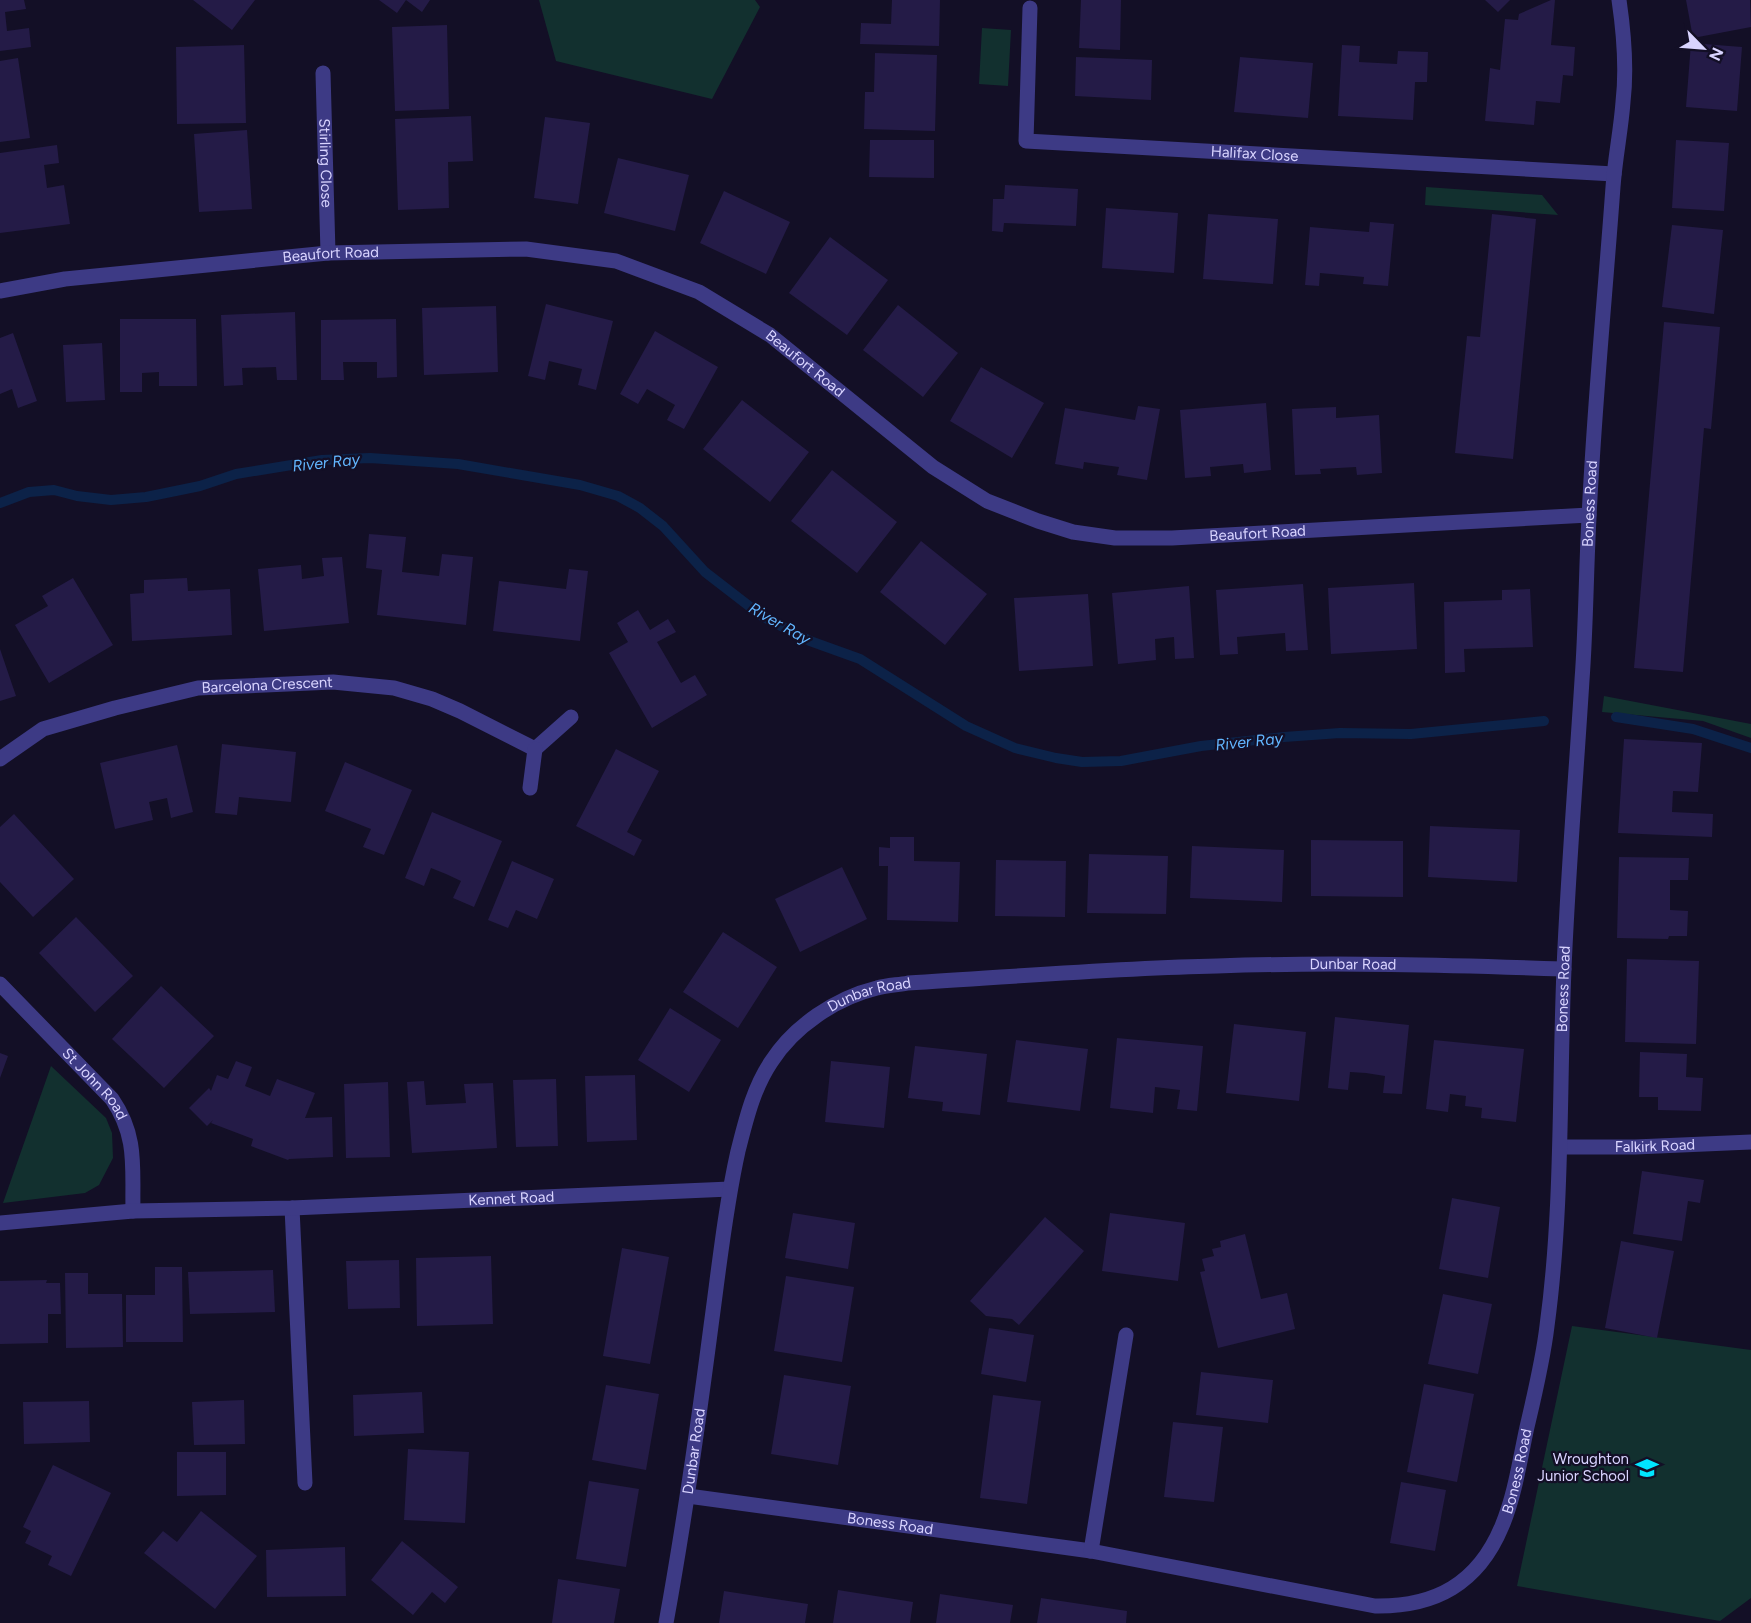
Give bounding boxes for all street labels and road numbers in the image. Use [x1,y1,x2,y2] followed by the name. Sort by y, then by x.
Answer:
[315,118,336,208] street label: Stirling Close
[1210,142,1299,165] street label: Halifax Close
[282,243,379,266] street label: Beaufort Road
[762,326,848,401] street label: Beaufort Road
[1579,460,1601,547] street label: Boness Road
[1209,522,1306,545] street label: Beaufort Road
[201,673,334,697] street label: Barcelona Crescent
[1553,945,1574,1033] street label: Boness Road
[1309,955,1397,974] street label: Dunbar Road
[824,974,912,1016] street label: Dunbar Road
[58,1044,131,1123] street label: St John Road
[1615,1135,1696,1156] street label: Falkirk Road
[468,1188,555,1209] street label: Kennet Road
[679,1407,709,1496] street label: Dunbar Road
[1498,1427,1535,1516] street label: Boness Road
[846,1509,934,1538] street label: Boness Road

